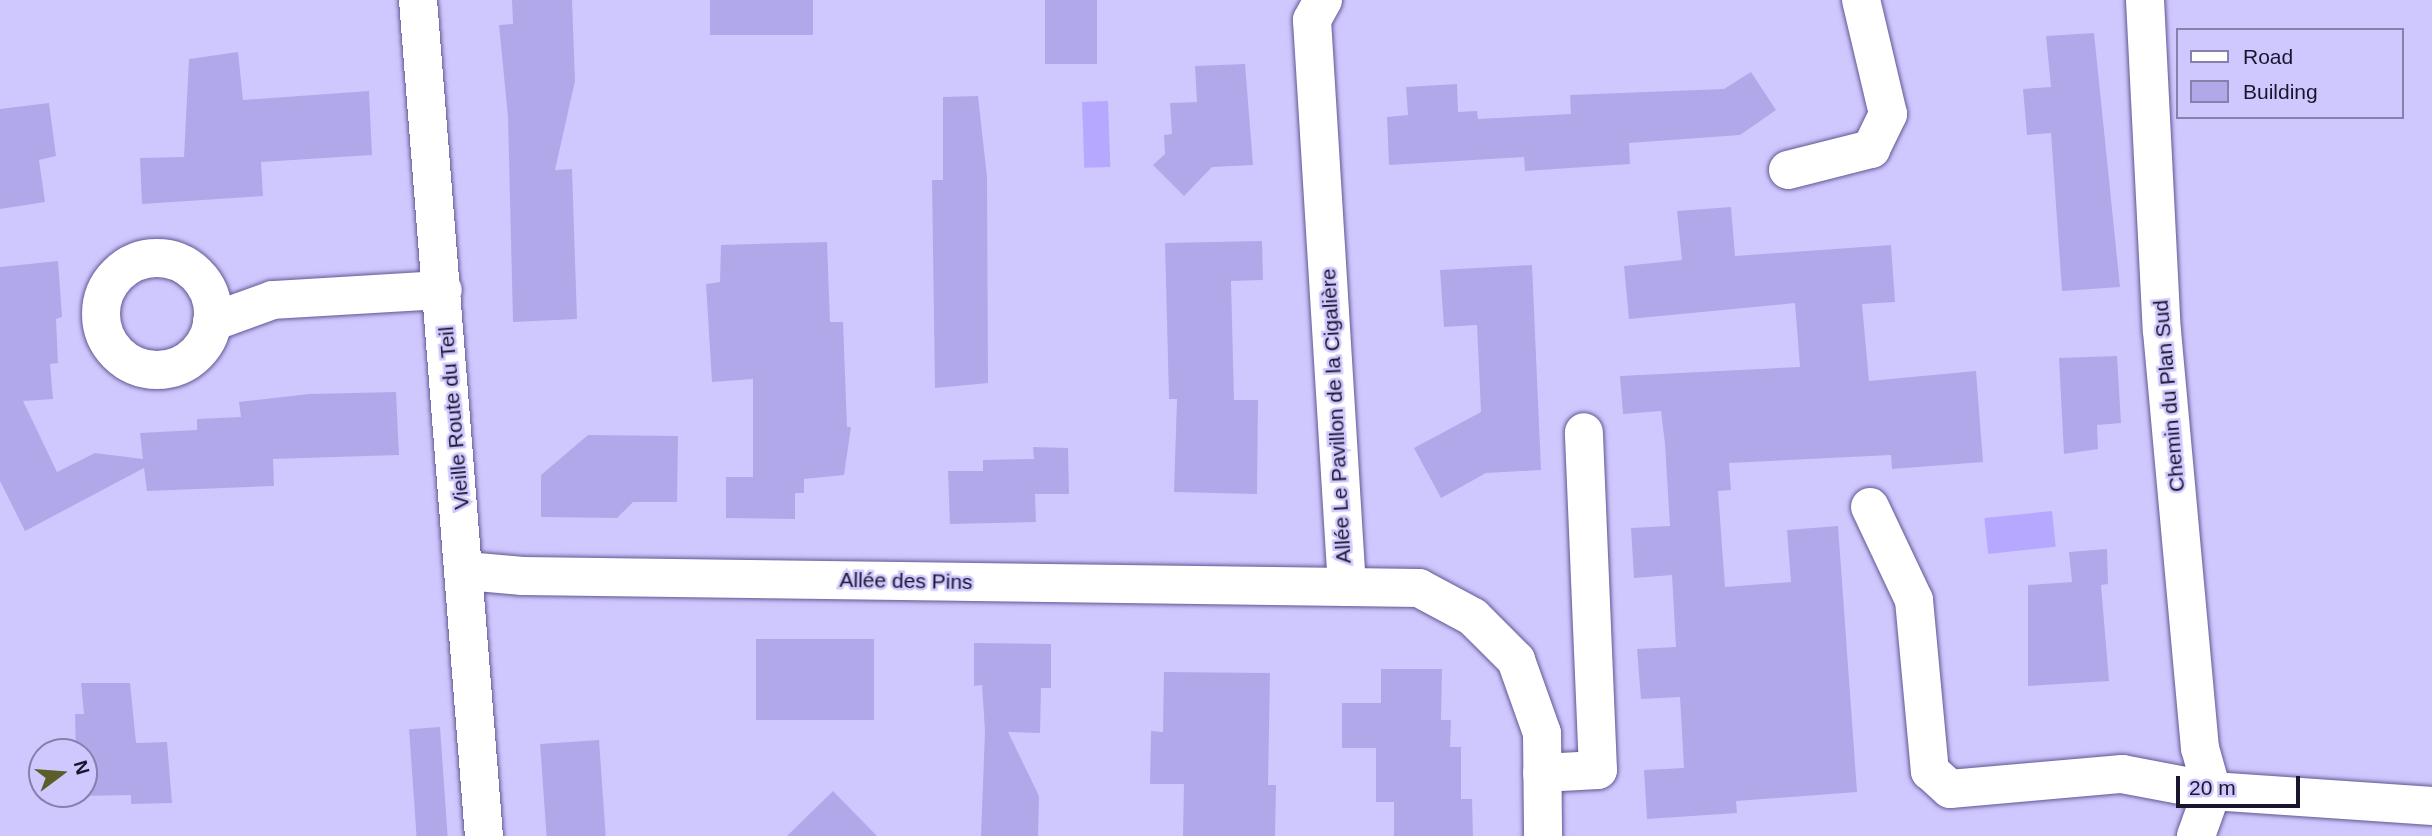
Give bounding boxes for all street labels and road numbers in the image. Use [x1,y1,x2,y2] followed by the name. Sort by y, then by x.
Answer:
[1316,268,1356,564] street label: Allée Le Pavillon de la Cigalière
[2148,299,2190,493] street label: Chemin du Plan Sud
[433,325,475,511] street label: Vieille Route du Teil
[839,567,973,595] street label: Allée des Pins

